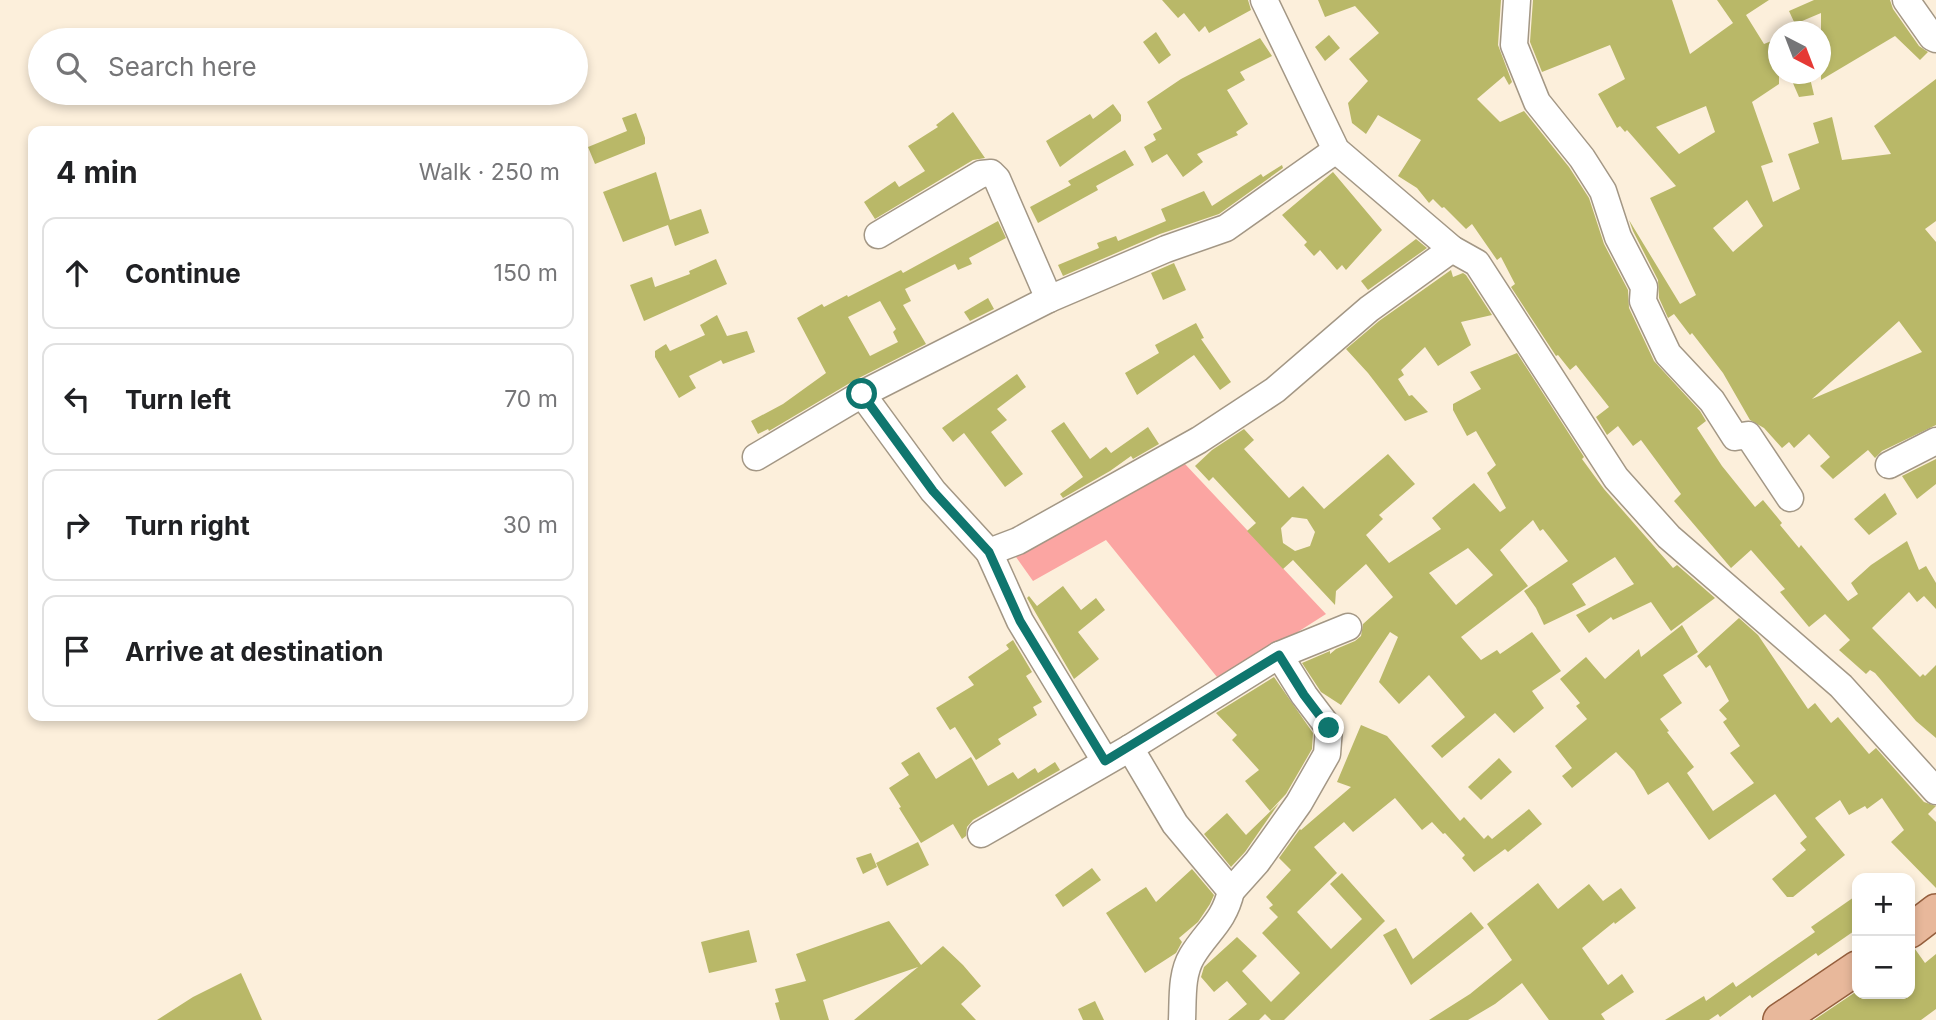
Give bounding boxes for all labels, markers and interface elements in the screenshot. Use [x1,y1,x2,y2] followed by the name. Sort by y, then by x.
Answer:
[1768,21,1831,84] north arrow
[28,28,588,105] search box
[52,48,90,86] icon: search
[108,51,257,82] text: Search here
[56,154,138,190] text: 4 min
[419,158,560,186] text: Walk · 250 m
[58,254,96,292] icon: ahead
[125,258,241,289] text: Continue
[494,259,558,287] text: 150 m
[846,378,877,409] route start
[58,380,96,418] icon: left
[125,384,231,415] text: Turn left
[504,385,558,413] text: 70 m
[58,506,96,544] icon: right
[125,510,250,541] text: Turn right
[503,511,558,539] text: 30 m
[58,632,96,670] icon: arrive
[125,636,384,667] text: Arrive at destination
[1313,712,1344,743] route end
[1852,873,1915,999] map controls
[1852,873,1915,936] button: +
[1852,936,1915,999] button: −

